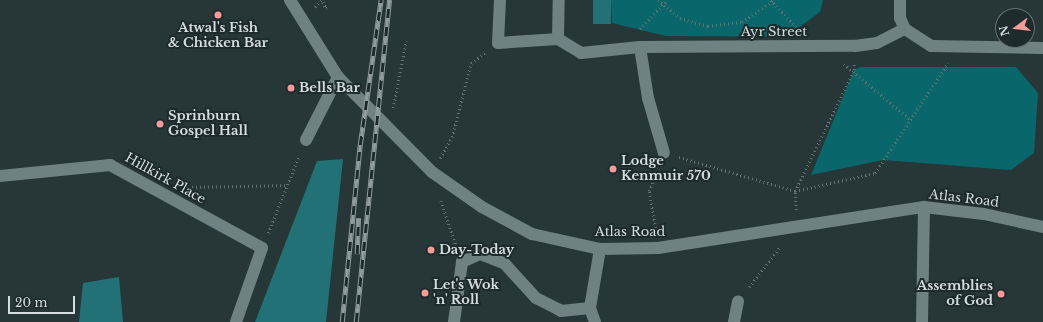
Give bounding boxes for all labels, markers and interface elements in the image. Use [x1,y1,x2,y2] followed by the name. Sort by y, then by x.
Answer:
[995,8,1035,48] north arrow
[213,10,223,20] marker: Atwal's Fish & Chicken Bar
[168,21,268,52] place label: Atwal's Fish & Chicken Bar
[741,24,807,40] street label: Ayr Street
[996,24,1012,38] text: N
[299,80,360,96] place label: Bells Bar
[286,83,296,93] marker: Bells Bar
[168,109,248,140] place label: Sprinburn Gospel Hall
[155,119,165,129] marker: Sprinburn Gospel Hall
[122,150,208,208] street label: Hillkirk Place
[621,154,711,185] place label: Lodge Kenmuir 570
[608,164,618,174] marker: Lodge Kenmuir 570
[928,187,1000,211] street label: Atlas Road
[595,224,665,240] street label: Atlas Road
[439,242,514,258] place label: Day-Today
[426,245,436,255] marker: Day-Today
[433,278,500,309] place label: Let's Wok 'n' Roll
[917,279,993,310] place label: Assemblies of God
[10,288,77,314] scale bar
[420,288,430,298] marker: Let's Wok 'n' Roll
[996,289,1006,299] marker: Assemblies of God
[15,295,47,310] text: 20 m

